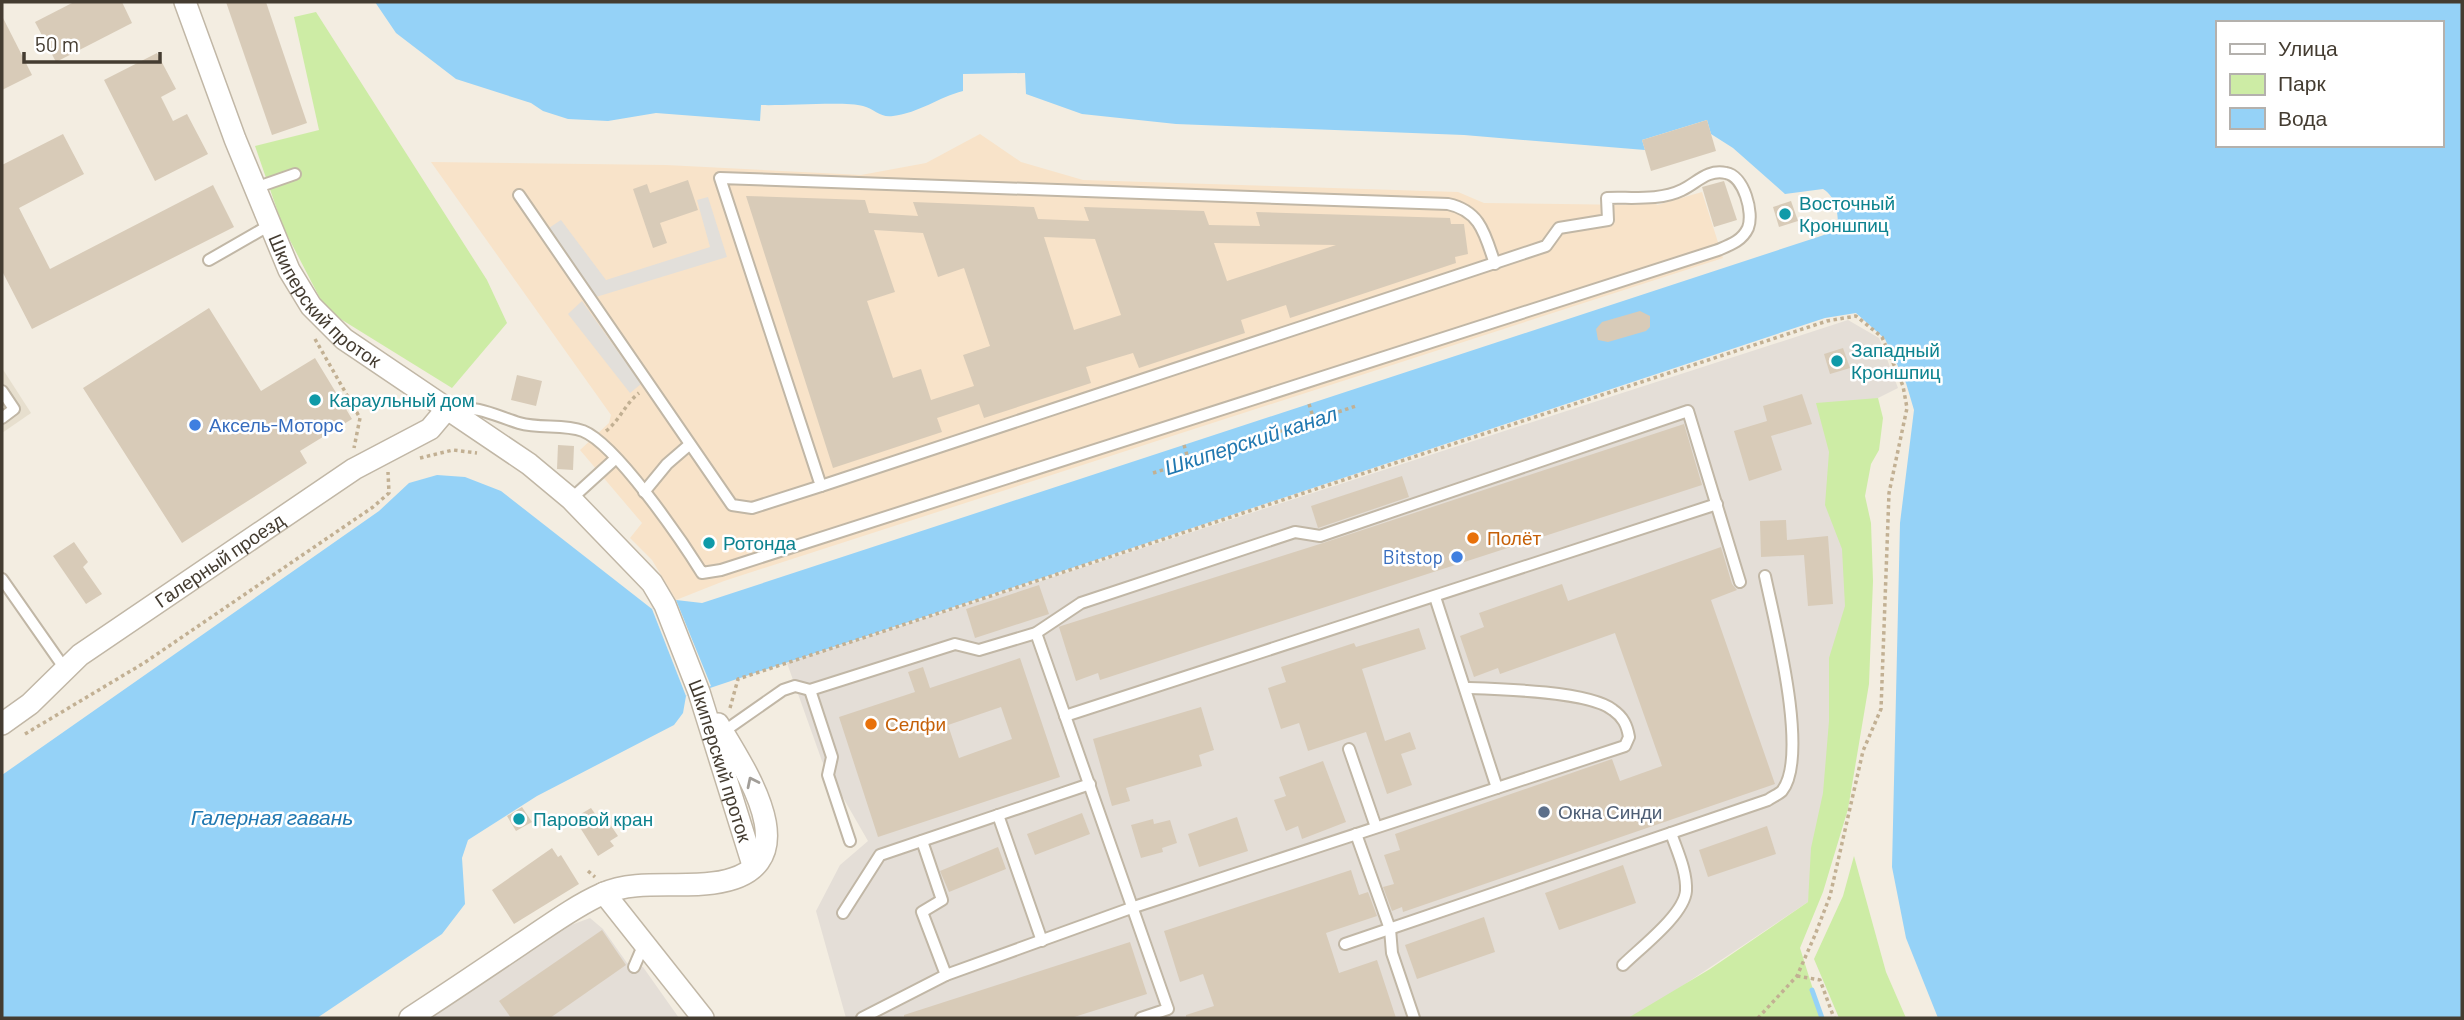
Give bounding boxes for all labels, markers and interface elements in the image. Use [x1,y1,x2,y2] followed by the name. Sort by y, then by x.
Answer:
[24,21,161,65] scale bar
[2216,21,2443,147] legend
[35,31,79,56] text: 50 m
[2278,35,2338,60] text: Улица
[2278,70,2326,95] text: Парк
[2278,105,2327,130] text: Вода
[1799,191,1895,236] place label: Восточный Кроншпиц
[1777,206,1793,222] marker: Восточный Кроншпиц
[264,230,386,372] street label: Шкиперский проток
[1851,338,1941,383] place label: Западный Кроншпиц
[1829,353,1845,369] marker: Западный Кроншпиц
[329,388,475,411] place label: Караульный дом
[307,392,323,408] marker: Караульный дом
[1161,400,1340,479] water label: Шкиперский канал
[209,413,343,436] place label: Аксель-Моторс
[187,417,203,433] marker: Аксель-Моторс
[150,508,288,612] street label: Галерный проезд
[1487,526,1541,549] place label: Полёт
[1465,530,1481,546] marker: Полёт
[723,531,797,554] place label: Ротонда
[701,535,717,551] marker: Ротонда
[1383,545,1443,568] place label: Bitstop
[1449,549,1465,565] marker: Bitstop
[684,676,757,845] street label: Шкиперский проток
[885,712,946,735] place label: Селфи
[863,716,879,732] marker: Селфи
[747,777,761,790] one-way arrow
[1558,800,1662,823] place label: Окна Синди
[191,804,353,829] water label: Галерная гавань
[1536,804,1552,820] marker: Окна Синди
[533,807,653,830] place label: Паровой кран
[511,811,527,827] marker: Паровой кран

